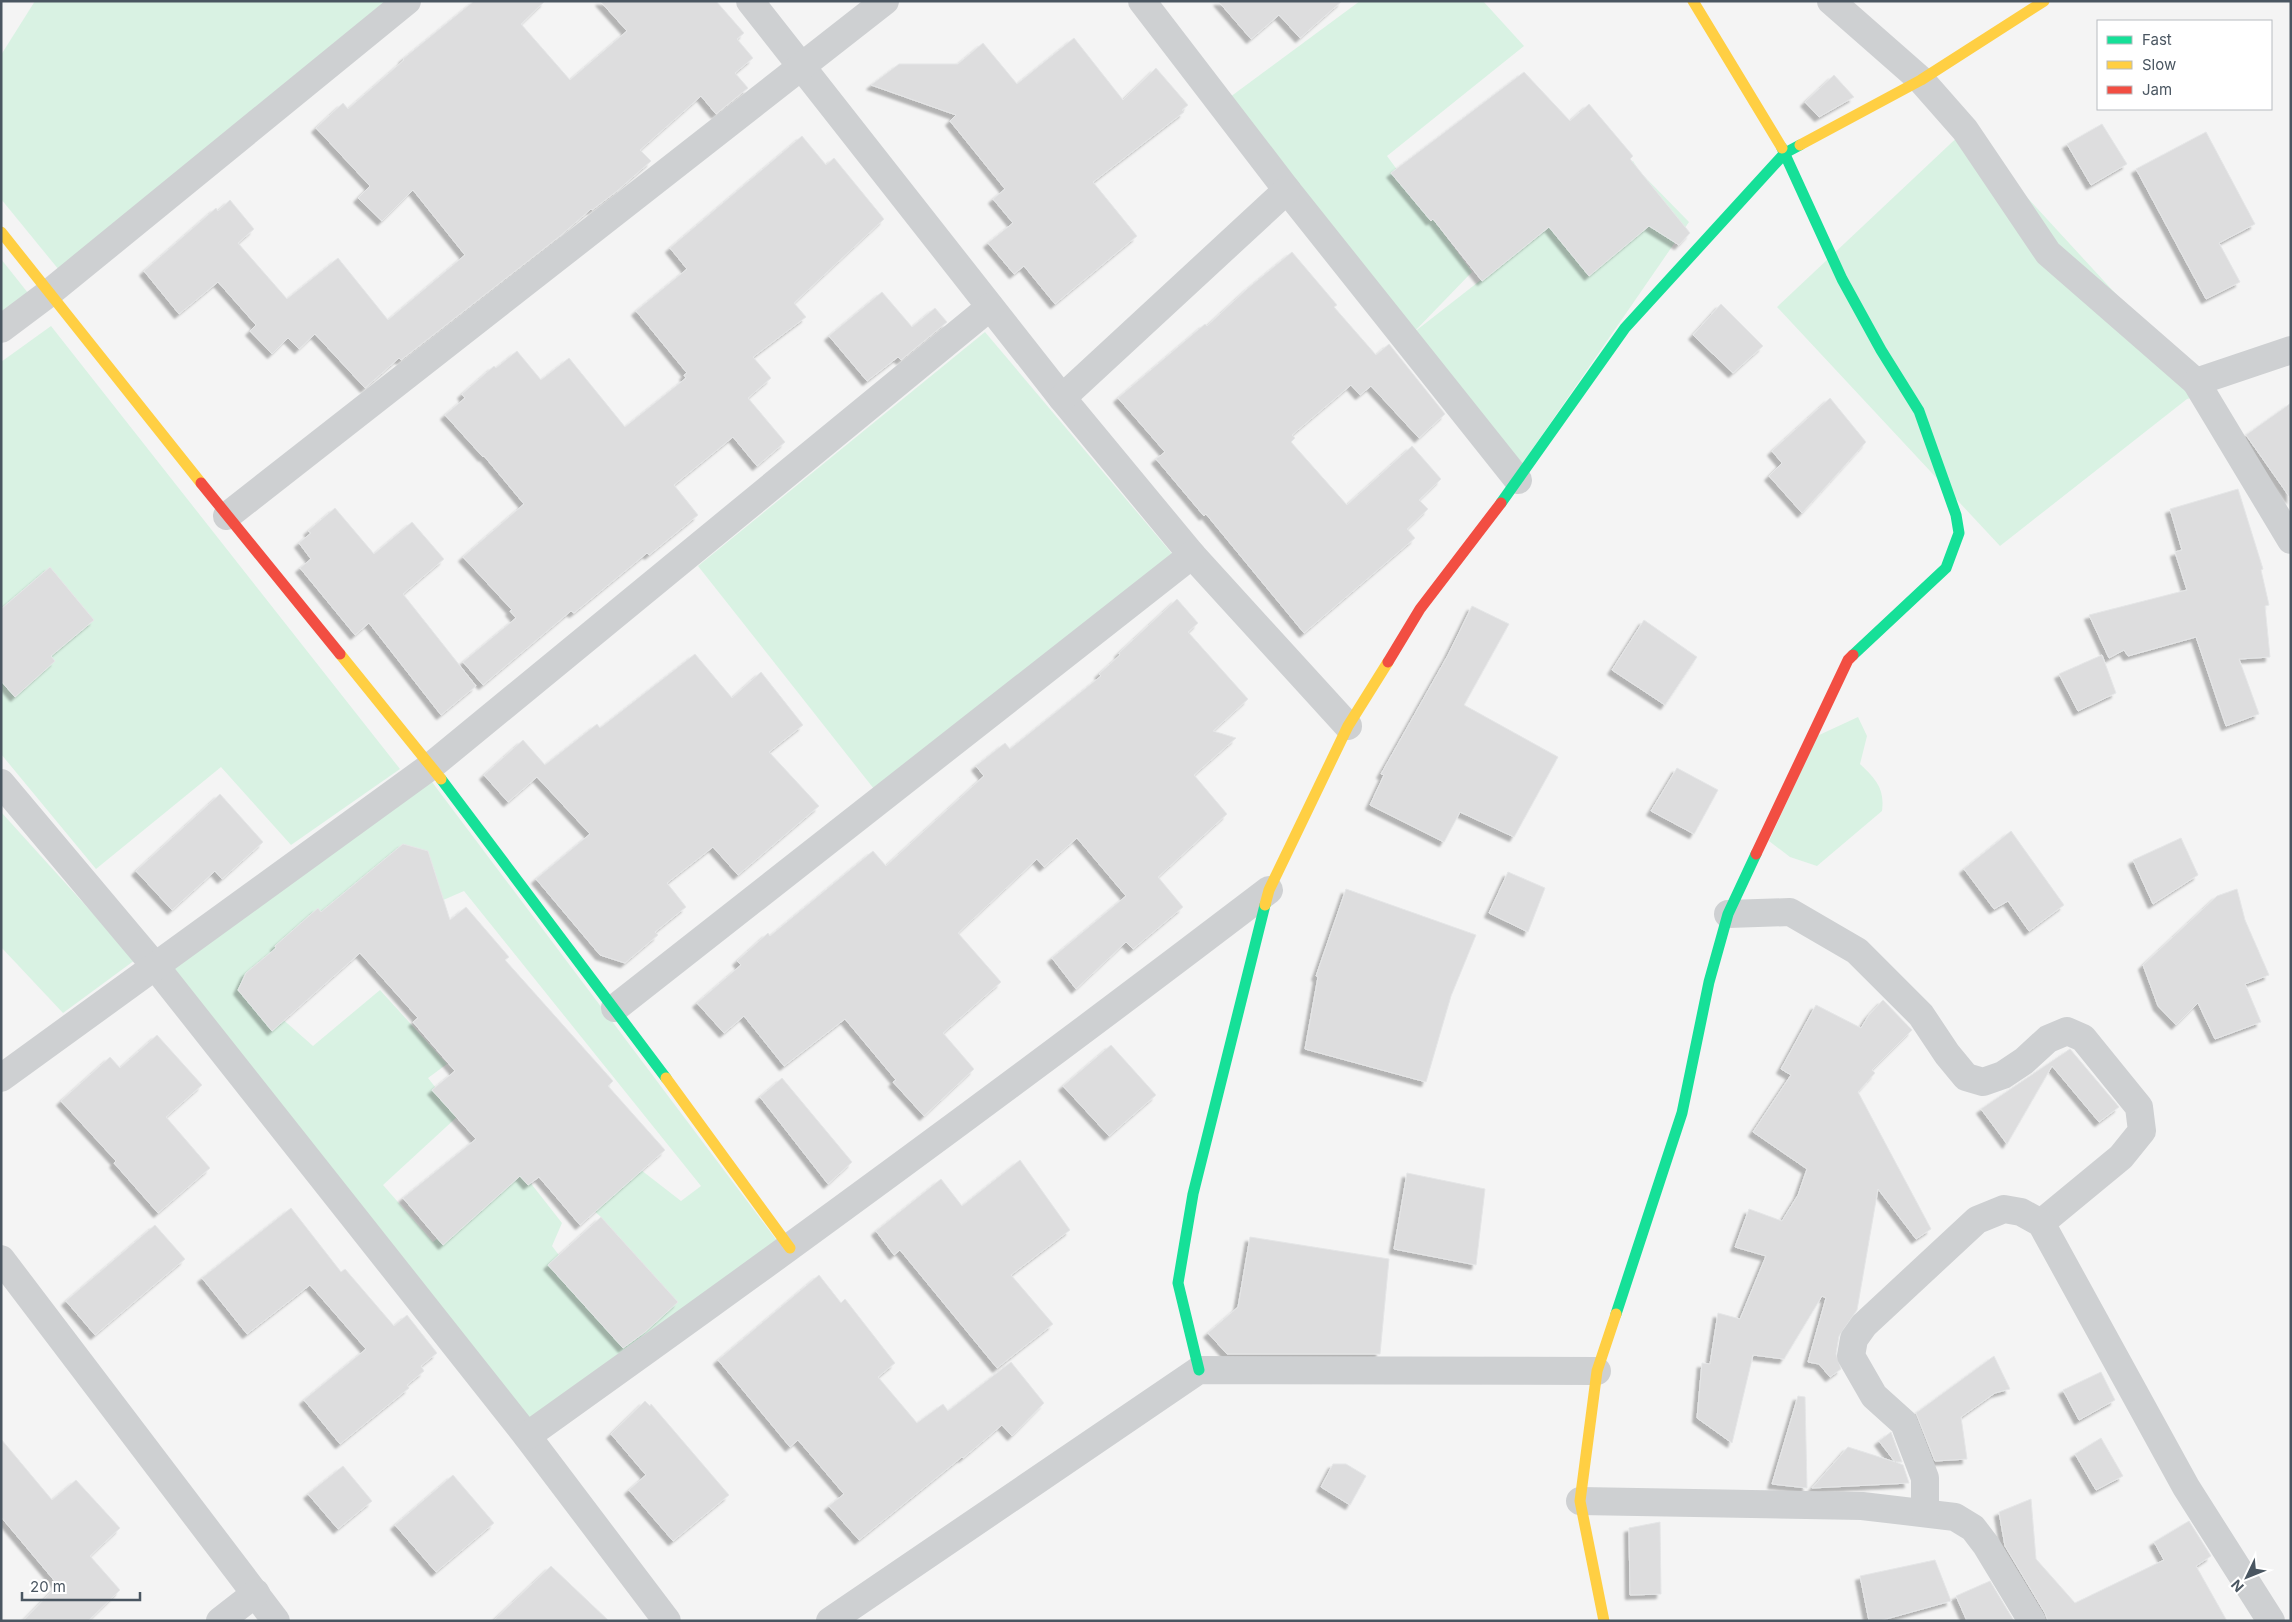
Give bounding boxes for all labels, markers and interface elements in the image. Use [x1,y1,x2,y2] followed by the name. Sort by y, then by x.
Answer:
[2097,20,2272,110] legend
[2142,30,2172,49] text: Fast
[2142,55,2176,74] text: Slow
[2142,80,2172,99] text: Jam
[2222,1552,2272,1602] north arrow
[22,1570,140,1602] scale bar
[30,1577,66,1596] text: 20 m
[2227,1577,2247,1596] text: N

